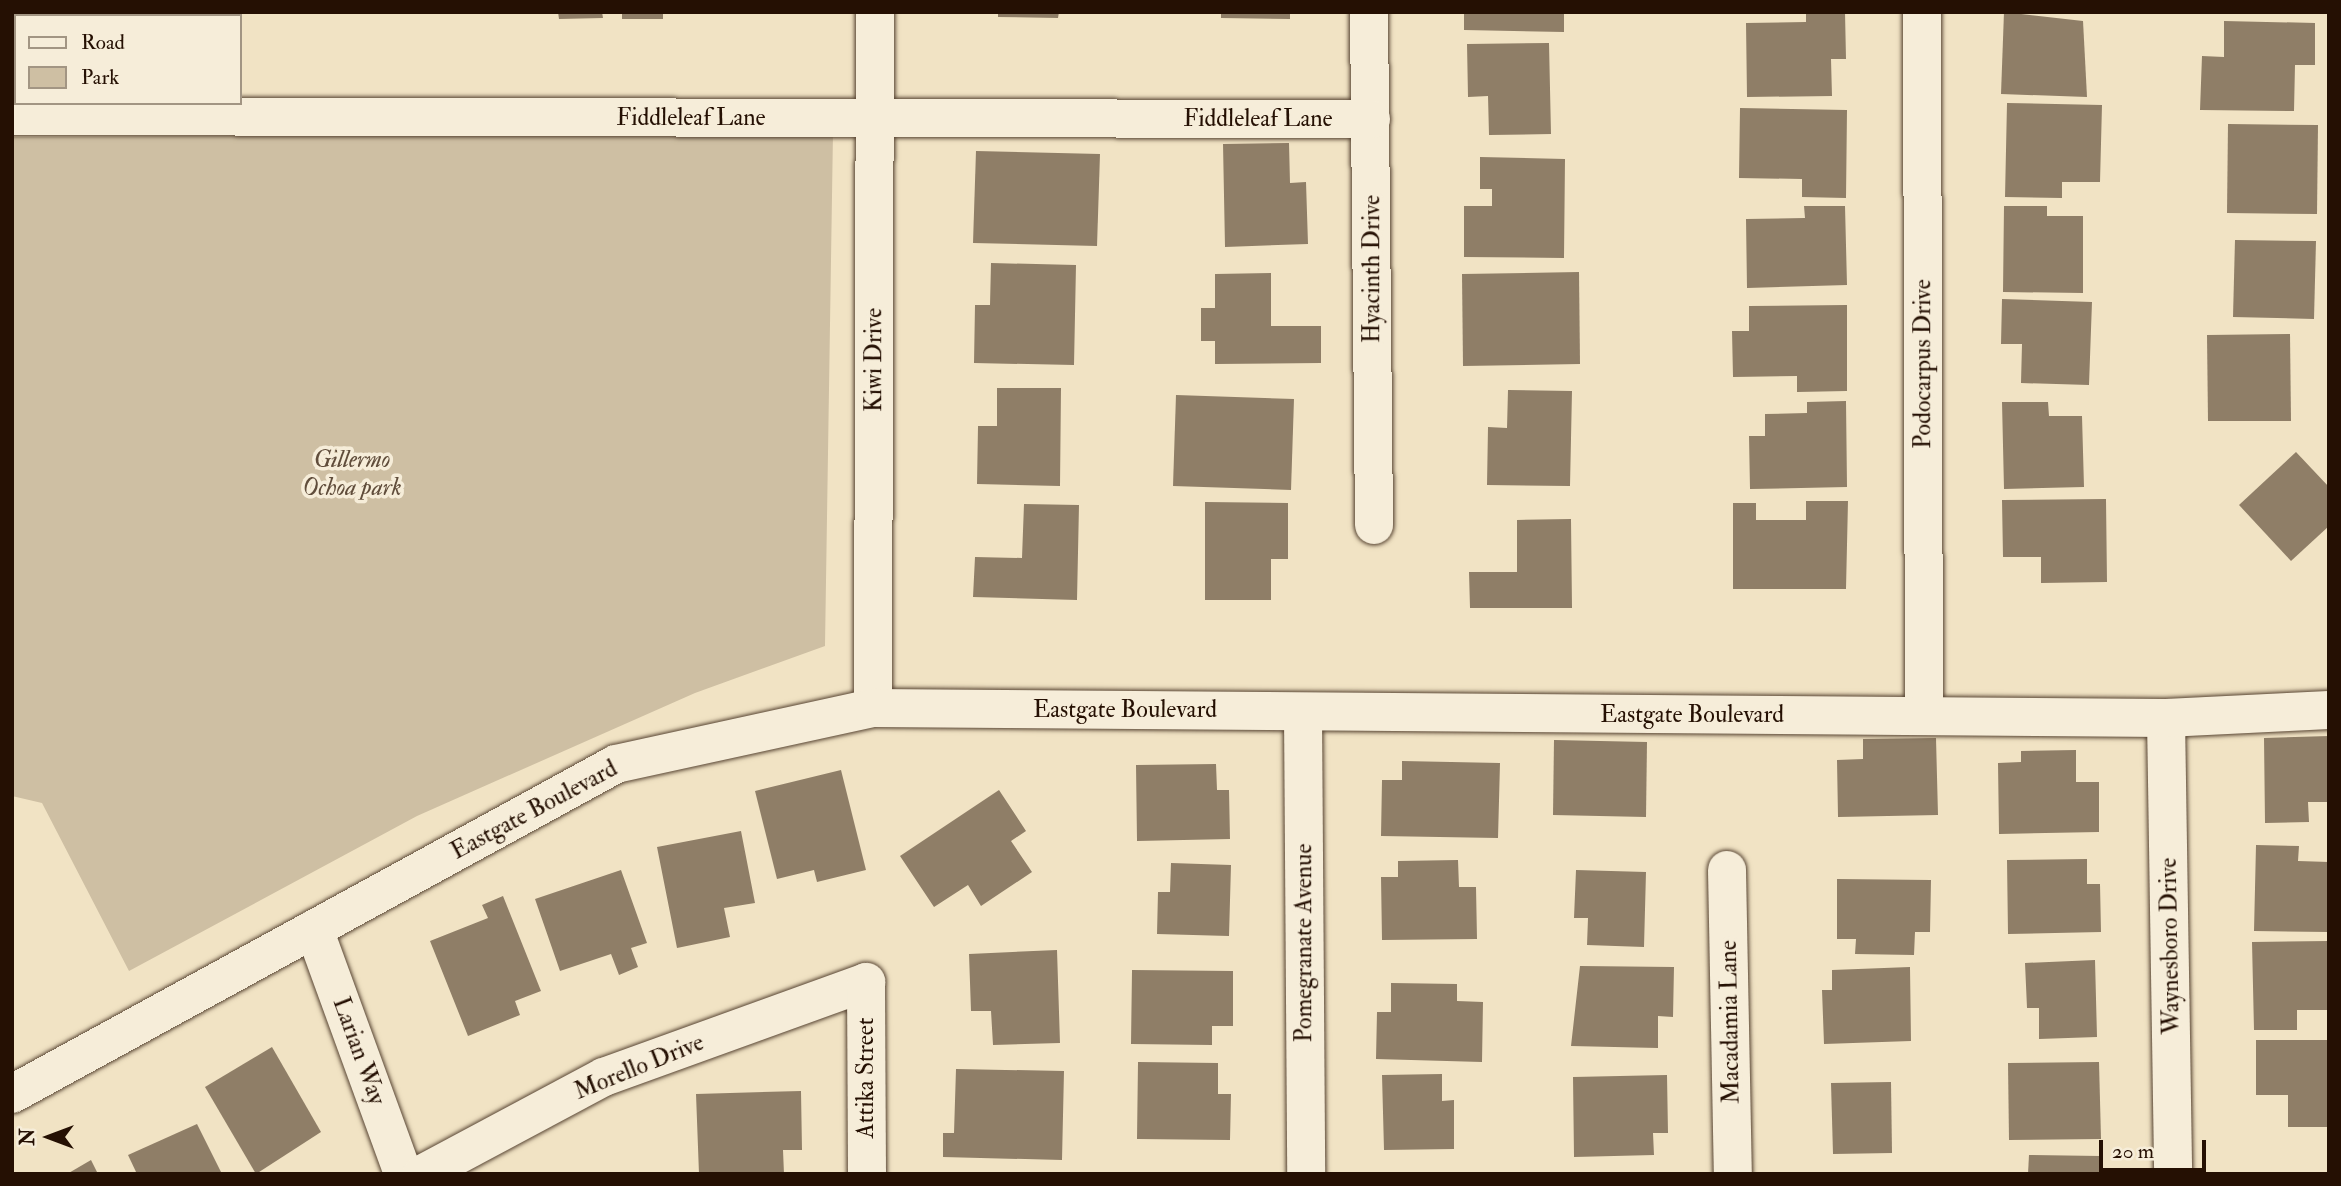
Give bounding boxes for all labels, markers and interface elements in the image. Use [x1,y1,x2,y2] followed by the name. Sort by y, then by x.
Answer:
[14,14,242,105] legend
[81,29,125,56] text: Road
[81,64,119,91] text: Park
[616,104,766,132] street label: Fiddleleaf Lane
[1183,105,1333,133] street label: Fiddleleaf Lane
[1358,195,1386,343] street label: Hyacinth Drive
[1909,279,1937,449] street label: Podocarpus Drive
[860,308,888,412] street label: Kiwi Drive
[302,446,402,502] park label: Gillermo Ochoa park
[1033,696,1217,724] street label: Eastgate Boulevard
[1600,701,1784,729] street label: Eastgate Boulevard
[446,754,622,866] street label: Eastgate Boulevard
[1290,844,1318,1042] street label: Pomegranate Avenue
[2154,857,2186,1035] street label: Waynesboro Drive
[1714,940,1746,1104] street label: Macadamia Lane
[326,993,392,1109] street label: Larian Way
[852,1017,880,1139] street label: Attika Street
[570,1028,708,1106] street label: Morello Drive
[14,1102,84,1172] north arrow
[2103,1126,2210,1170] scale bar
[16,1129,40,1146] text: N
[2112,1138,2154,1165] text: 20 m

